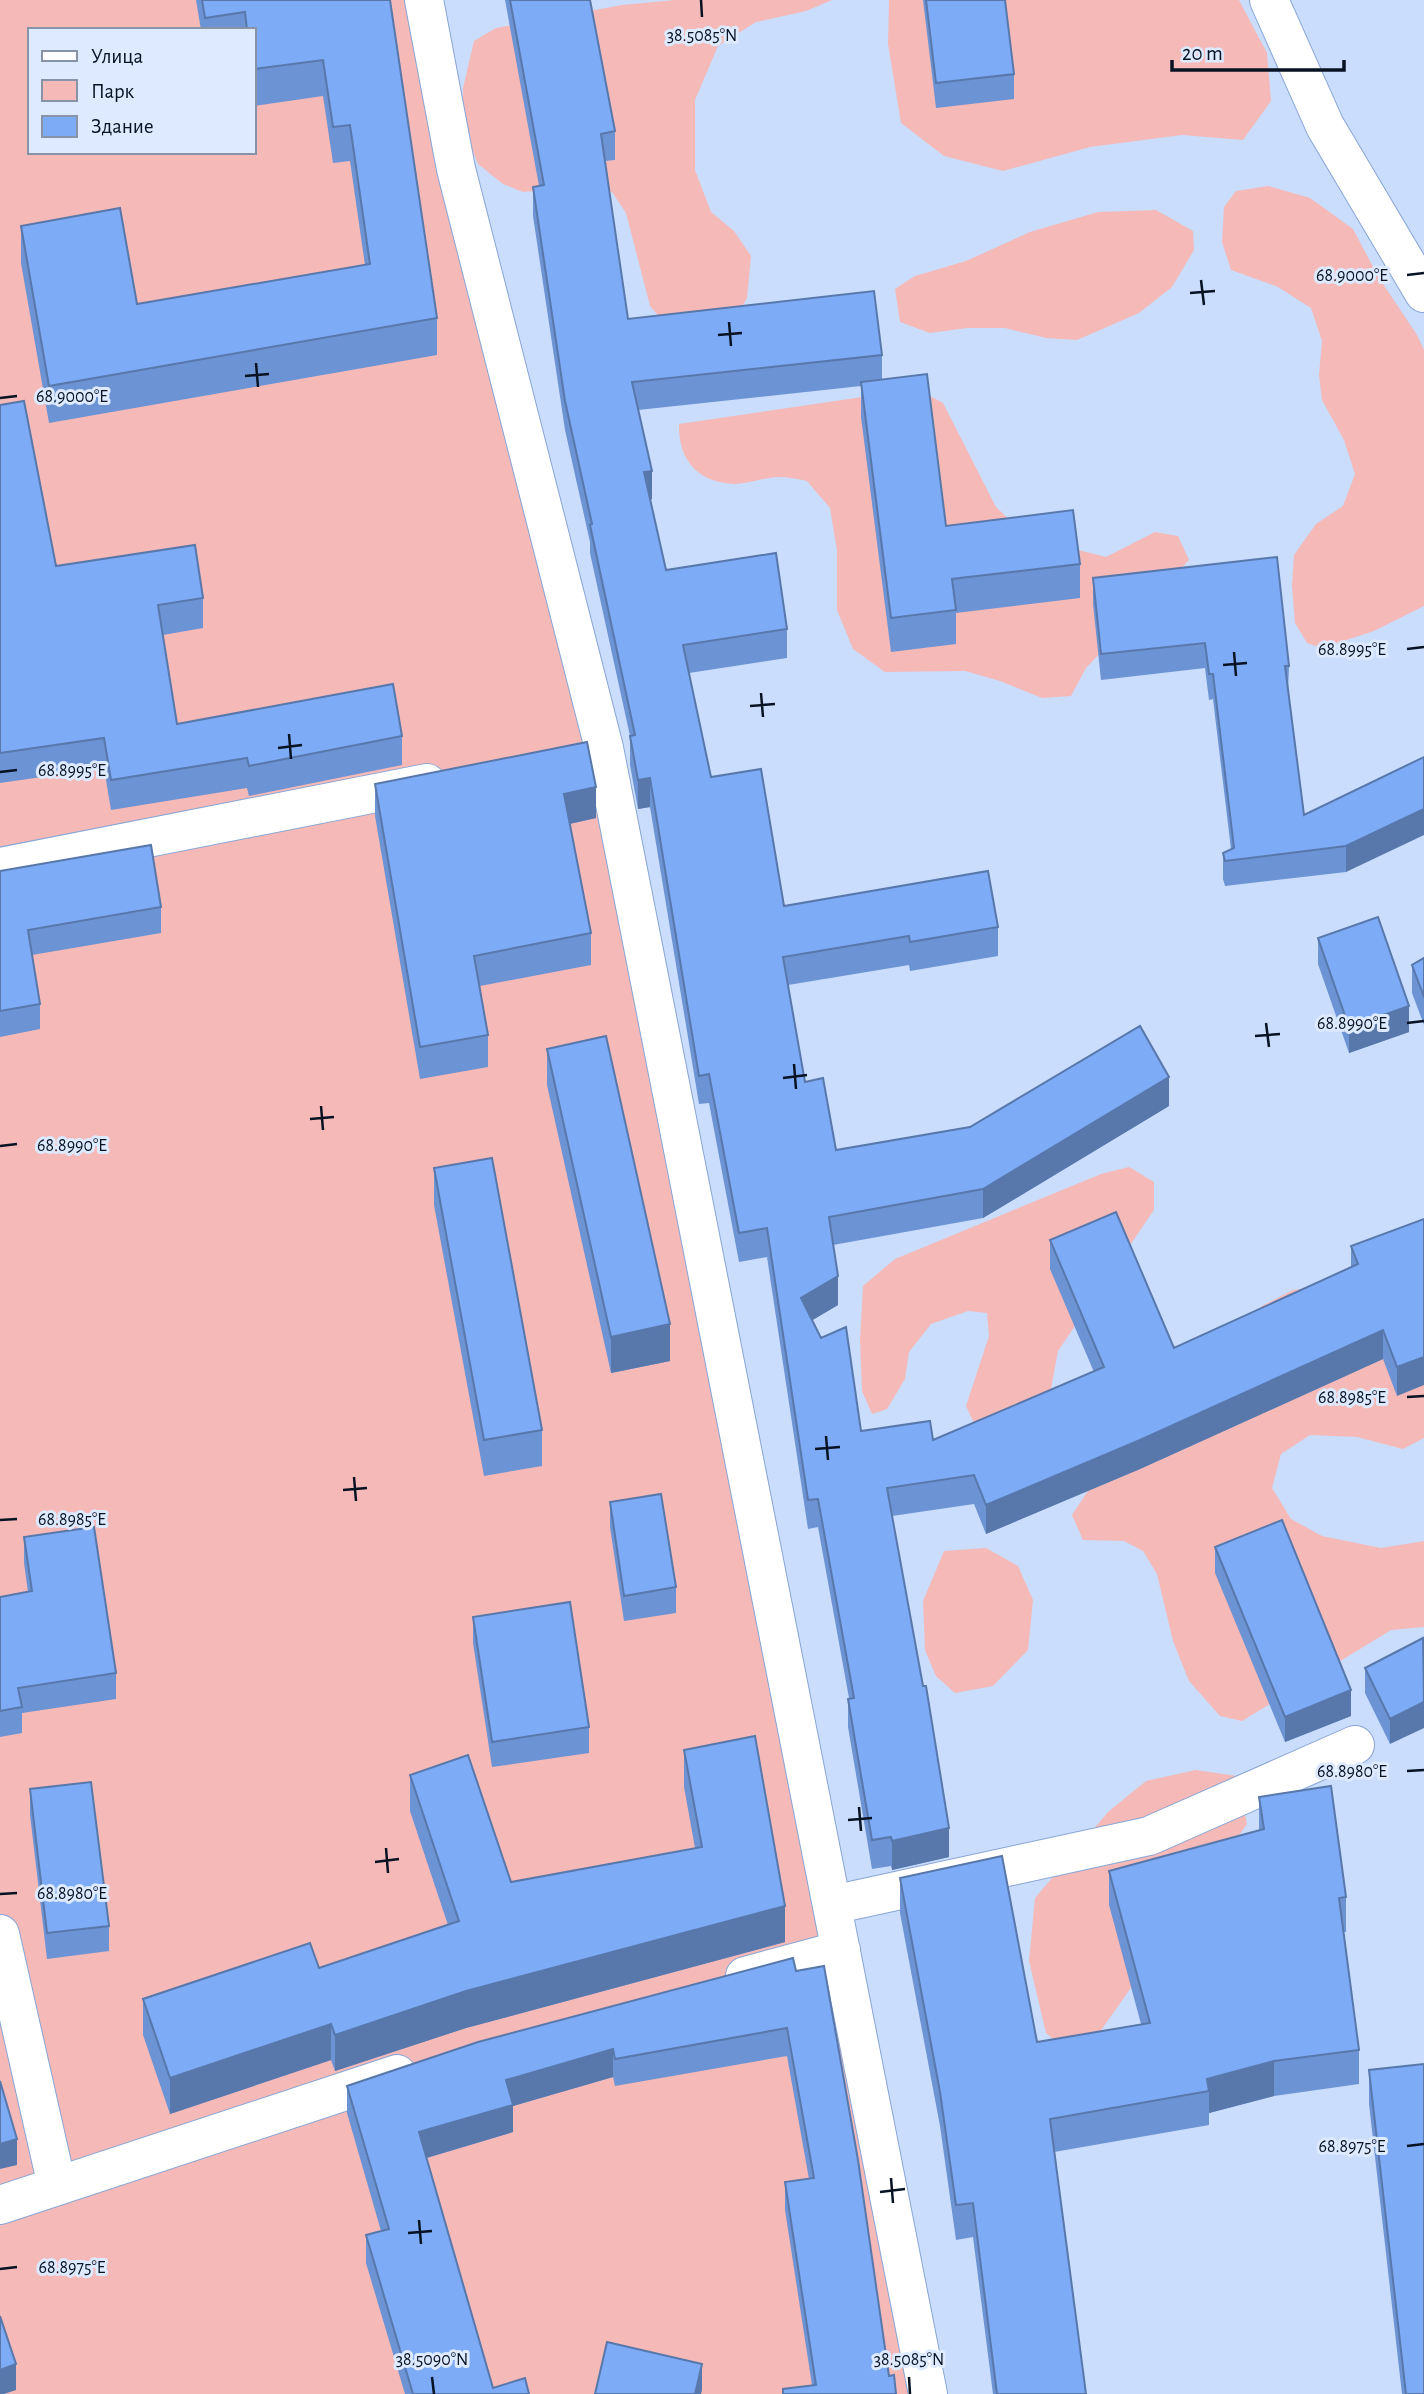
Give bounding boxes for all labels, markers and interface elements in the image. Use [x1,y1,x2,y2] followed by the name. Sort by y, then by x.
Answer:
[667,27,737,45] text: 38.5085°N
[28,28,256,154] legend
[1172,28,1344,72] scale bar
[1182,43,1223,64] text: 20 m
[91,46,144,67] text: Улица
[91,81,135,102] text: Парк
[91,116,154,137] text: Здание
[1316,267,1388,285] text: 68.9000°E
[36,388,108,406] text: 68.9000°E
[1318,641,1386,659] text: 68.8995°E
[38,762,106,780] text: 68.8995°E
[1317,1015,1387,1033] text: 68.8990°E
[37,1137,107,1155] text: 68.8990°E
[1318,1389,1386,1407] text: 68.8985°E
[38,1511,106,1529] text: 68.8985°E
[1317,1763,1387,1781] text: 68.8980°E
[37,1885,107,1903] text: 68.8980°E
[1318,2138,1386,2156] text: 68.8975°E
[38,2259,106,2277] text: 68.8975°E
[396,2351,468,2369] text: 38.5090°N
[874,2351,944,2369] text: 38.5085°N

